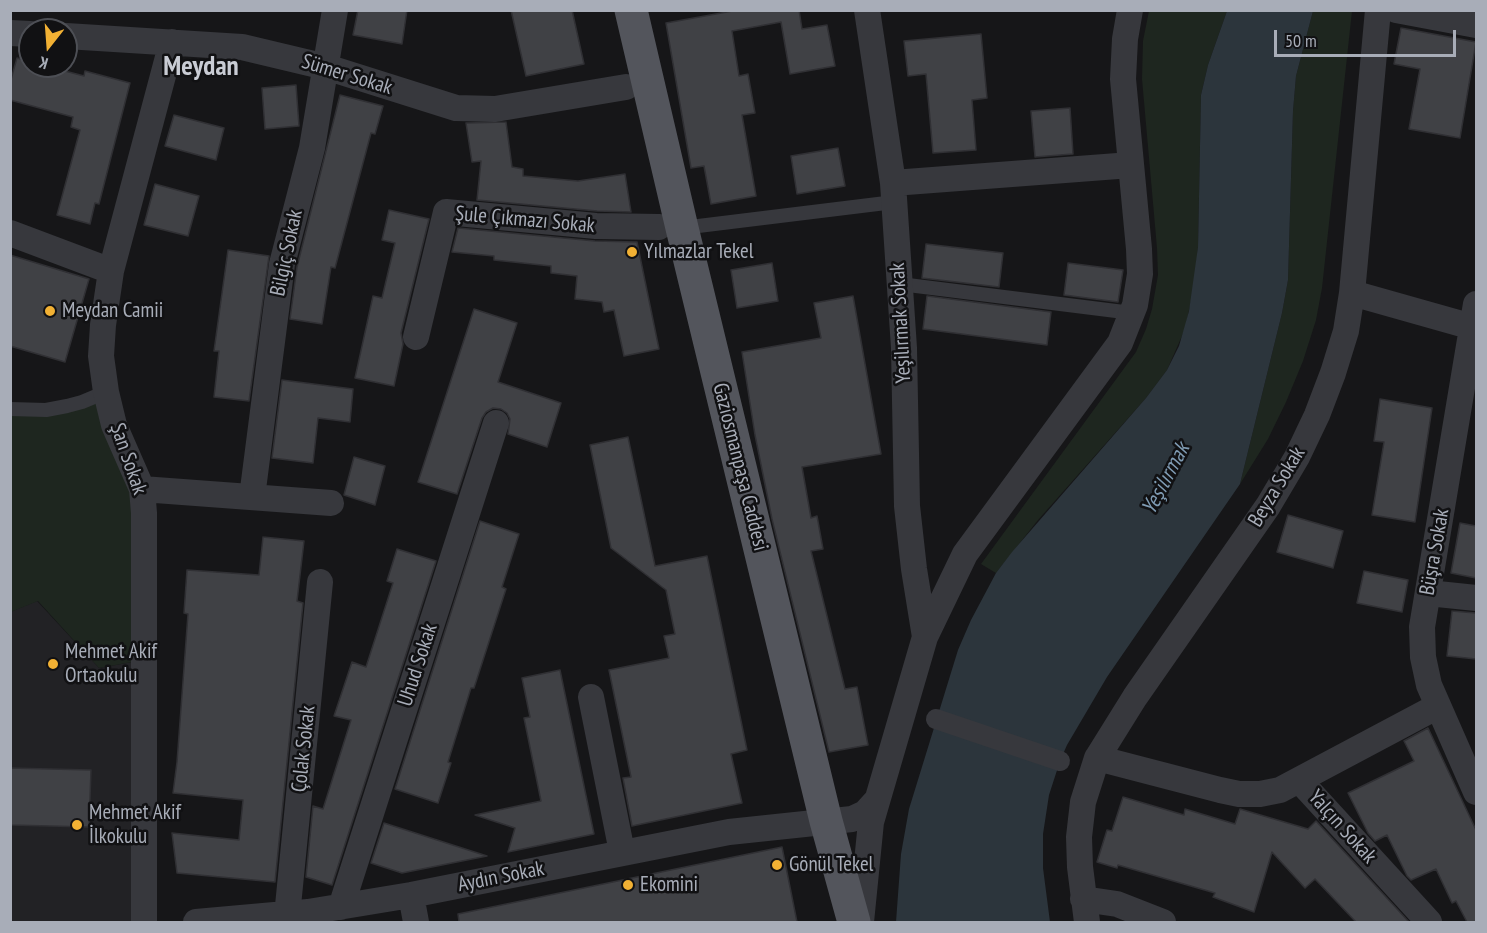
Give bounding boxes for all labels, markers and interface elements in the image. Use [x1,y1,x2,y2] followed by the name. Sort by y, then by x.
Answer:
[18,18,78,78] north arrow
[1277,18,1458,56] scale bar
[1285,29,1317,52] text: 50 m
[299,49,395,101] street label: Sümer Sokak
[163,51,239,83] district label: Meydan
[36,53,50,74] text: K
[454,201,596,239] street label: Şule Çıkmazı Sokak
[266,208,308,298] street label: Bilgiç Sokak
[644,239,754,265] place label: Yılmazlar Tekel
[625,245,639,259] marker: Yılmazlar Tekel
[885,262,917,384] street label: Yeşilırmak Sokak
[62,298,163,324] place label: Meydan Camii
[43,304,57,318] marker: Meydan Camii
[707,380,773,554] street label: Gaziosmanpaşa Caddesi
[104,420,152,498] street label: Şan Sokak
[1136,439,1196,519] water label: Yeşilırmak
[1243,442,1311,532] street label: Beyza Sokak
[1415,507,1455,597] street label: Büşra Sokak
[393,620,443,710] street label: Uhud Sokak
[65,639,157,689] place label: Mehmet Akif Ortaokulu
[46,657,60,671] marker: Mehmet Akif Ortaokulu
[287,705,321,793] street label: Çolak Sokak
[1302,785,1382,869] street label: Yalçın Sokak
[89,800,181,850] place label: Mehmet Akif İlkokulu
[70,818,84,832] marker: Mehmet Akif İlkokulu
[789,852,873,878] place label: Gönül Tekel
[456,856,546,898] street label: Aydın Sokak
[770,858,784,872] marker: Gönül Tekel
[640,872,698,898] place label: Ekomini
[621,878,635,892] marker: Ekomini

